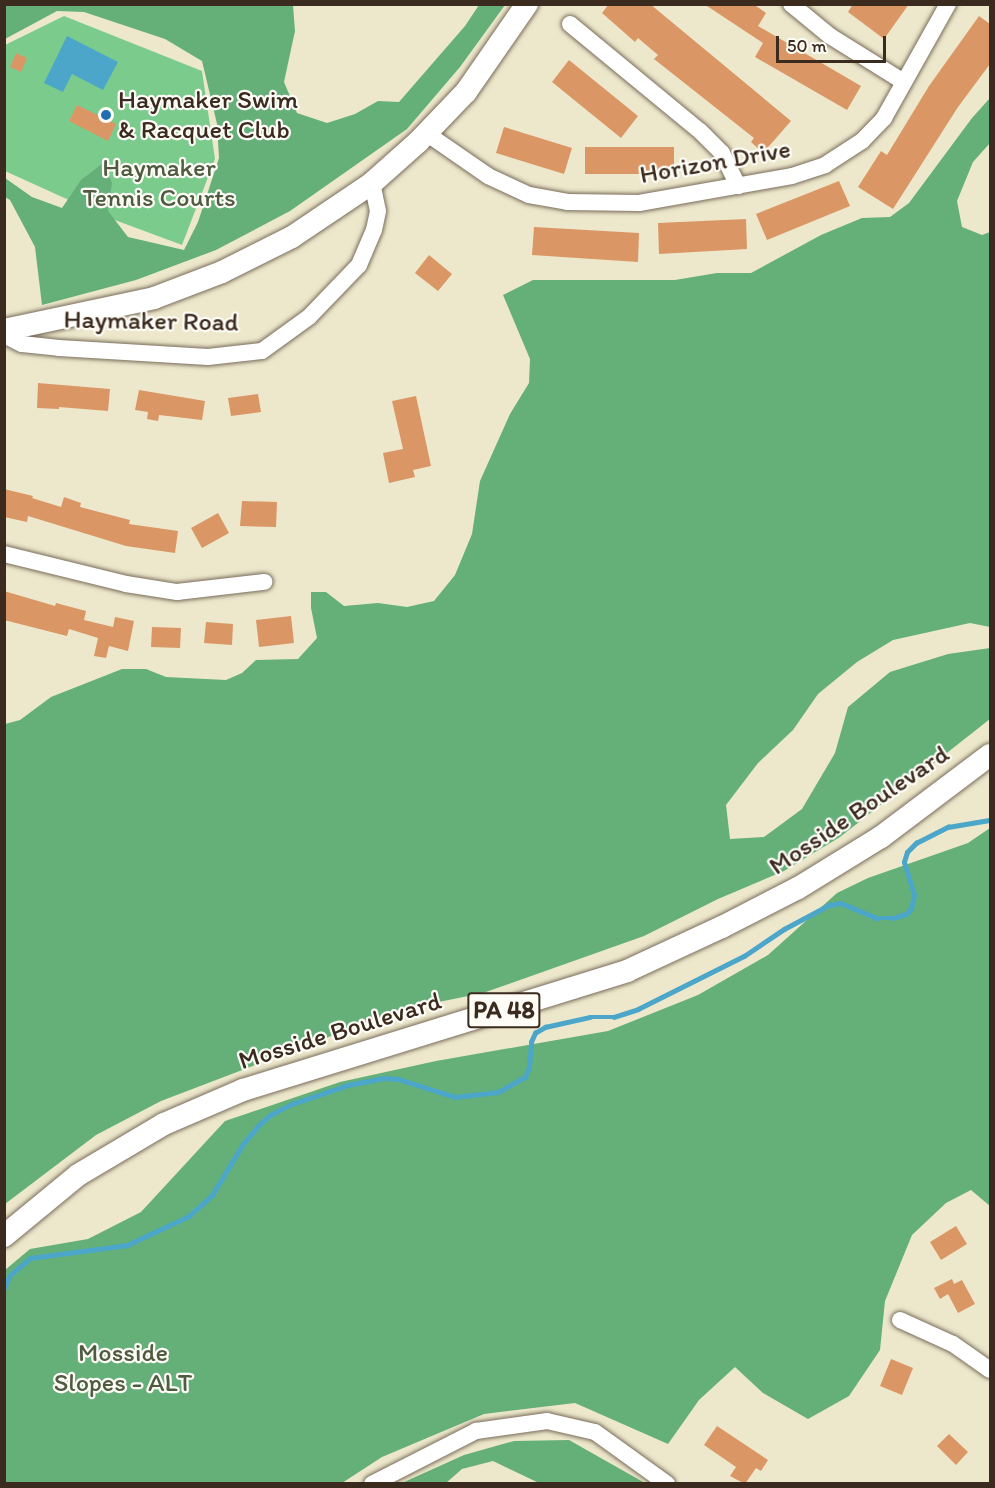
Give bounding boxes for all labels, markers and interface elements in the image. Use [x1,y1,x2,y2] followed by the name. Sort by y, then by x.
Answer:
[779,24,888,62] scale bar
[787,35,827,57] text: 50 m
[118,84,297,146] place label: Haymaker Swim & Racquet Club
[99,108,113,122] marker: Haymaker Swim & Racquet Club
[637,133,793,191] street label: Horizon Drive
[82,152,236,213] park label: Haymaker Tennis Courts
[63,304,239,338] street label: Haymaker Road
[763,738,955,882] street label: Mosside Boulevard
[235,985,445,1077] street label: Mosside Boulevard
[466,989,542,1031] road number: PA 48
[54,1337,192,1398] park label: Mosside Slopes - ALT

